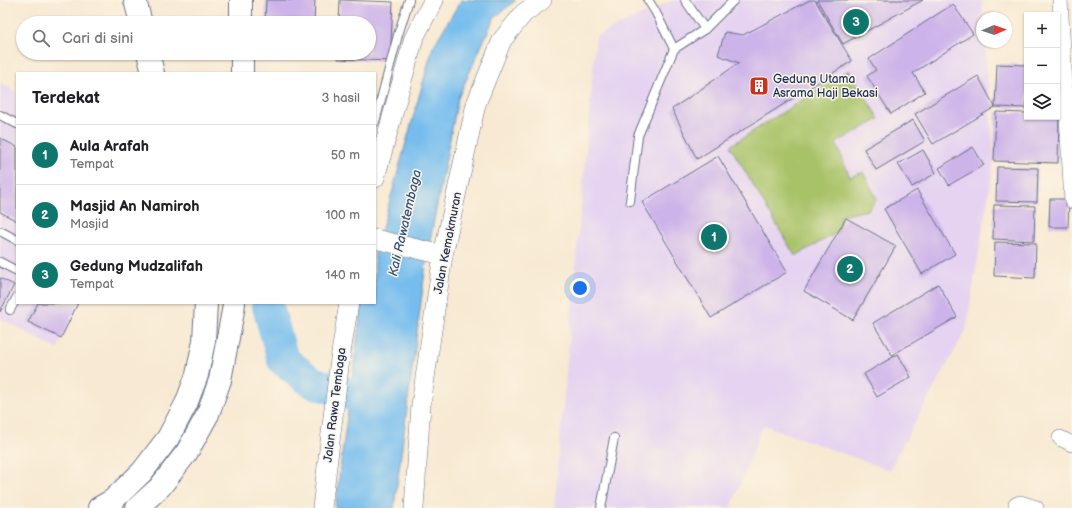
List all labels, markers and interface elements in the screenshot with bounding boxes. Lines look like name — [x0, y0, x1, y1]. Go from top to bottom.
pin: 3 — [843, 7, 869, 37]
north arrow — [976, 12, 1012, 48]
map controls — [1024, 12, 1060, 120]
button: + — [1024, 12, 1060, 48]
search box — [16, 16, 376, 60]
icon: search — [30, 27, 52, 49]
text: Cari di sini — [62, 29, 133, 48]
button: − — [1024, 48, 1060, 84]
place label: Gedung Utama Asrama Haji Bekasi — [773, 72, 878, 101]
building icon: Gedung Utama Asrama Haji Bekasi — [748, 75, 770, 97]
button: layers — [1024, 84, 1060, 120]
text: Terdekat — [32, 88, 100, 108]
text: 3 hasil — [322, 90, 360, 106]
text: Aula Arafah — [70, 137, 149, 156]
text: 1 — [42, 147, 48, 163]
text: 50 m — [331, 147, 360, 163]
text: Tempat — [70, 156, 114, 172]
water label: Kali Rawatembaga — [385, 168, 425, 278]
street label: Jalan Kemakmuran — [431, 190, 465, 295]
text: Masjid An Namiroh — [70, 197, 199, 216]
text: 2 — [41, 207, 49, 223]
text: 100 m — [325, 207, 360, 223]
text: Masjid — [70, 216, 109, 232]
pin: 1 — [701, 222, 727, 252]
pin: 2 — [837, 254, 863, 284]
text: Gedung Mudzalifah — [70, 257, 203, 276]
text: 3 — [41, 267, 49, 283]
text: 140 m — [325, 267, 360, 283]
text: Tempat — [70, 276, 114, 292]
your location — [570, 278, 590, 298]
street label: Jalan Rawa Tembaga — [321, 347, 350, 463]

